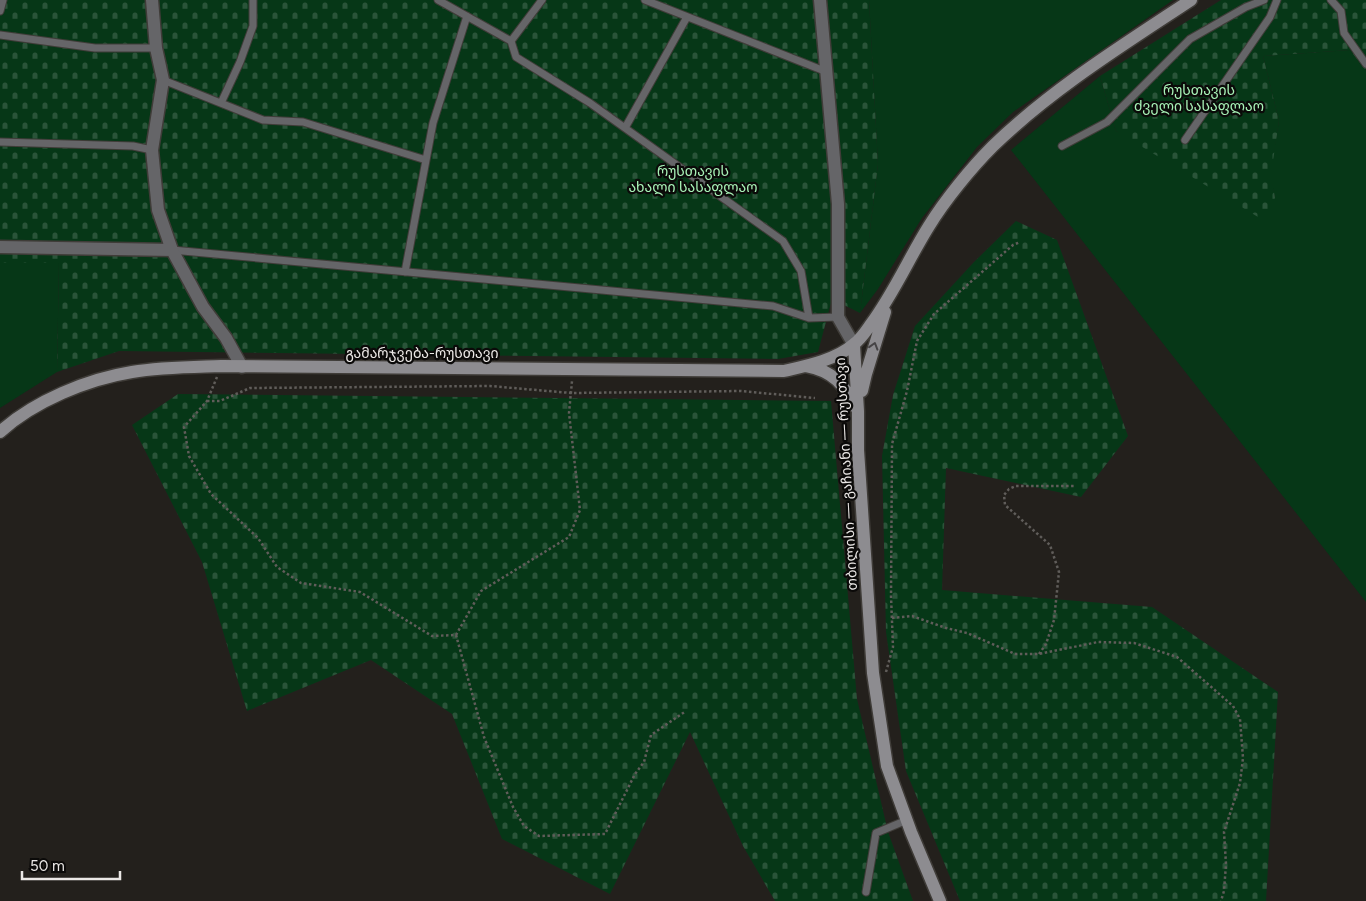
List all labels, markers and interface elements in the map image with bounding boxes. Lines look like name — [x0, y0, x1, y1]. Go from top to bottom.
park label: რუსთავის ძველი სასაფლაო — [1134, 82, 1264, 115]
park label: რუსთავის ახალი სასაფლაო — [628, 163, 758, 196]
one-way arrow — [868, 343, 878, 351]
street label: გამარჯვება-რუსთავი — [345, 345, 499, 362]
street label: თბილისი — გაჩიანი — რუსთავი — [832, 357, 861, 591]
scale bar — [22, 848, 120, 880]
text: 50 m — [30, 857, 65, 875]

